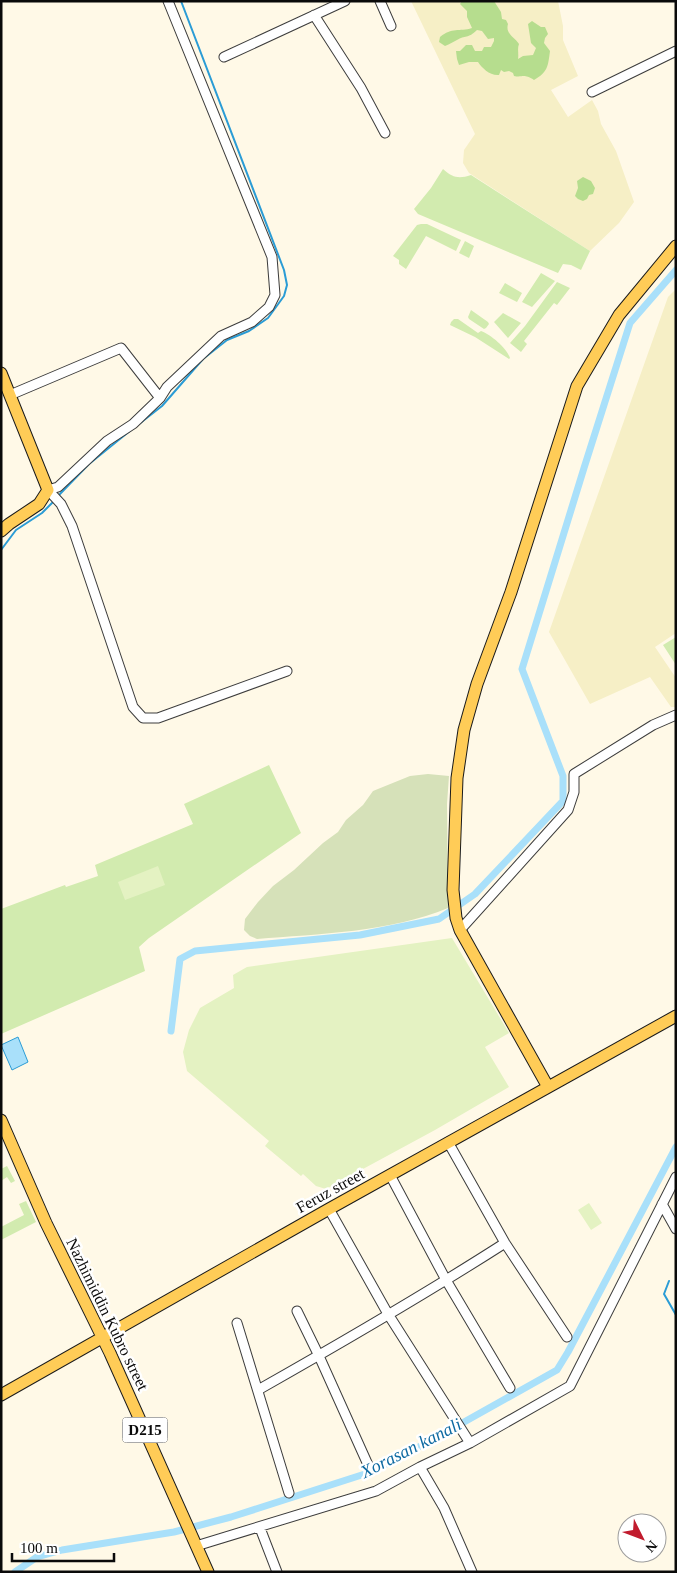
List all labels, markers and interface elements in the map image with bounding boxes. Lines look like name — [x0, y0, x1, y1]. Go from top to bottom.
street label: Feruz street — [293, 1165, 368, 1216]
street label: Nazhimiddin Kubro street — [63, 1235, 152, 1394]
water label: Xorasan kanali — [356, 1414, 465, 1482]
road number: D215 — [122, 1418, 168, 1442]
north arrow — [617, 1513, 667, 1563]
scale bar — [12, 1530, 115, 1562]
text: N — [642, 1538, 660, 1555]
text: 100 m — [20, 1540, 58, 1556]

